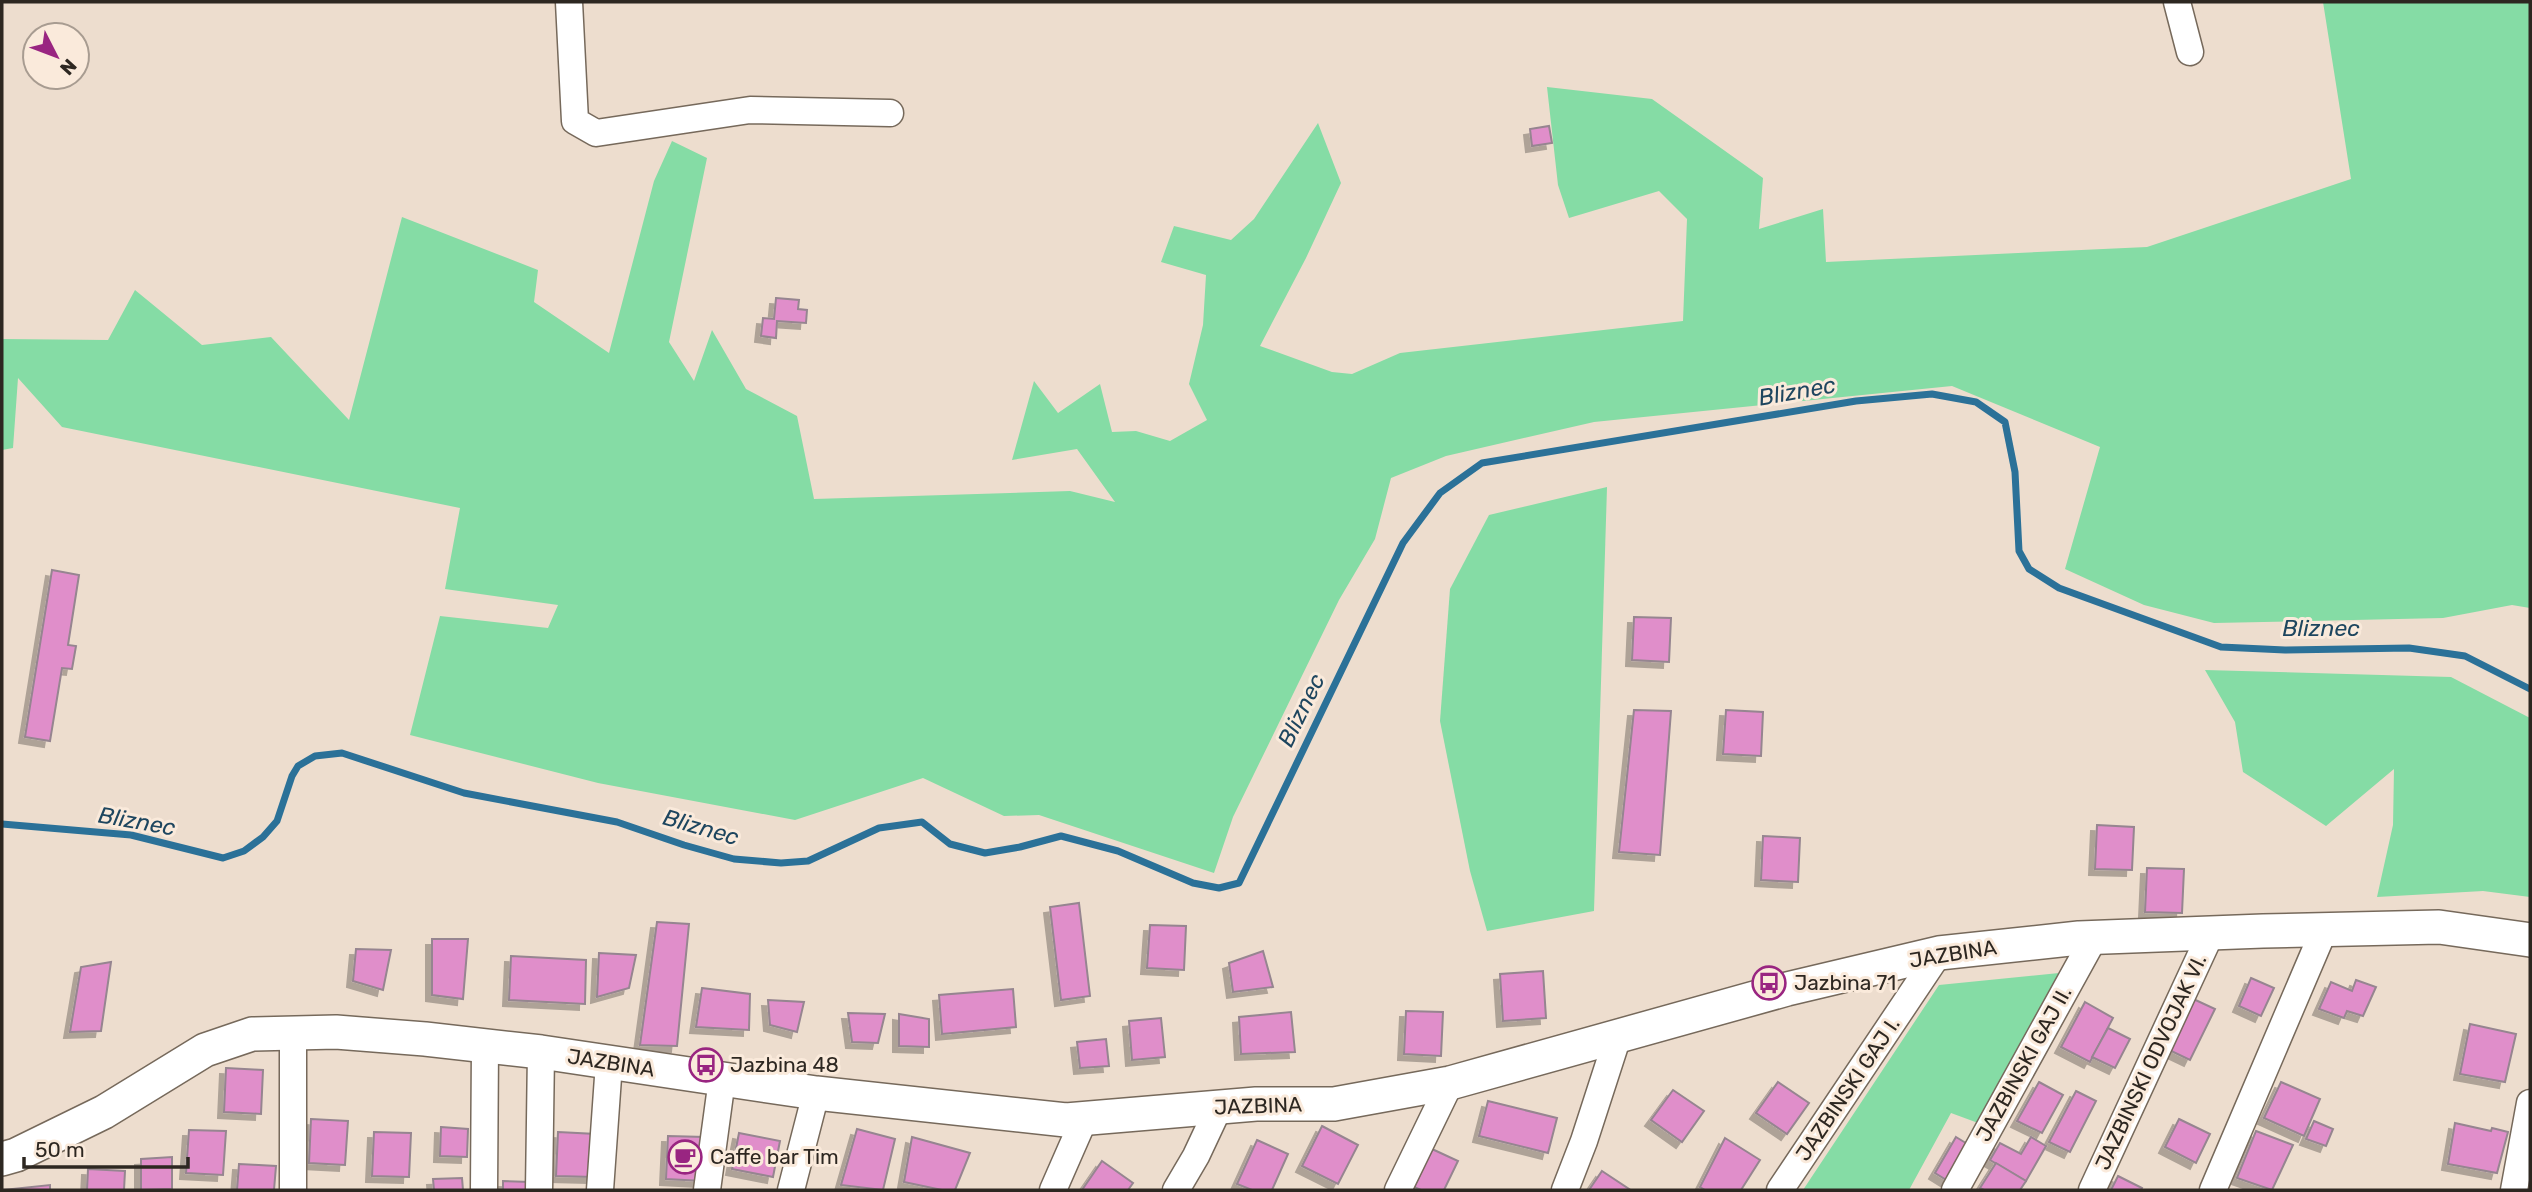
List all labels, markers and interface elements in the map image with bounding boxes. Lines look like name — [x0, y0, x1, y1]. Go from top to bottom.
north arrow — [21, 21, 91, 91]
text: N — [55, 54, 81, 80]
water label: Bliznec — [1756, 370, 1838, 412]
water label: Bliznec — [2282, 614, 2360, 642]
water label: Bliznec — [1271, 669, 1331, 751]
water label: Bliznec — [96, 800, 178, 842]
water label: Bliznec — [660, 803, 743, 851]
street label: JAZBINA — [1907, 934, 1998, 973]
street label: JAZBINSKI ODVOJAK VI. — [2090, 950, 2212, 1174]
bus stop icon: Jazbina 71 — [1750, 964, 1788, 1002]
place label: Jazbina 71 — [1794, 970, 1896, 995]
street label: JAZBINSKI GAJ II. — [1971, 982, 2077, 1146]
street label: JAZBINSKI GAJ I. — [1790, 1012, 1905, 1165]
street label: JAZBINA — [566, 1043, 657, 1082]
bus stop icon: Jazbina 48 — [687, 1046, 725, 1084]
place label: Jazbina 48 — [730, 1052, 839, 1077]
street label: JAZBINA — [1214, 1091, 1302, 1120]
scale bar — [24, 1126, 189, 1170]
text: 50 m — [35, 1137, 85, 1162]
cafe icon: Caffe bar Tim — [666, 1138, 704, 1176]
place label: Caffe bar Tim — [710, 1144, 839, 1169]

